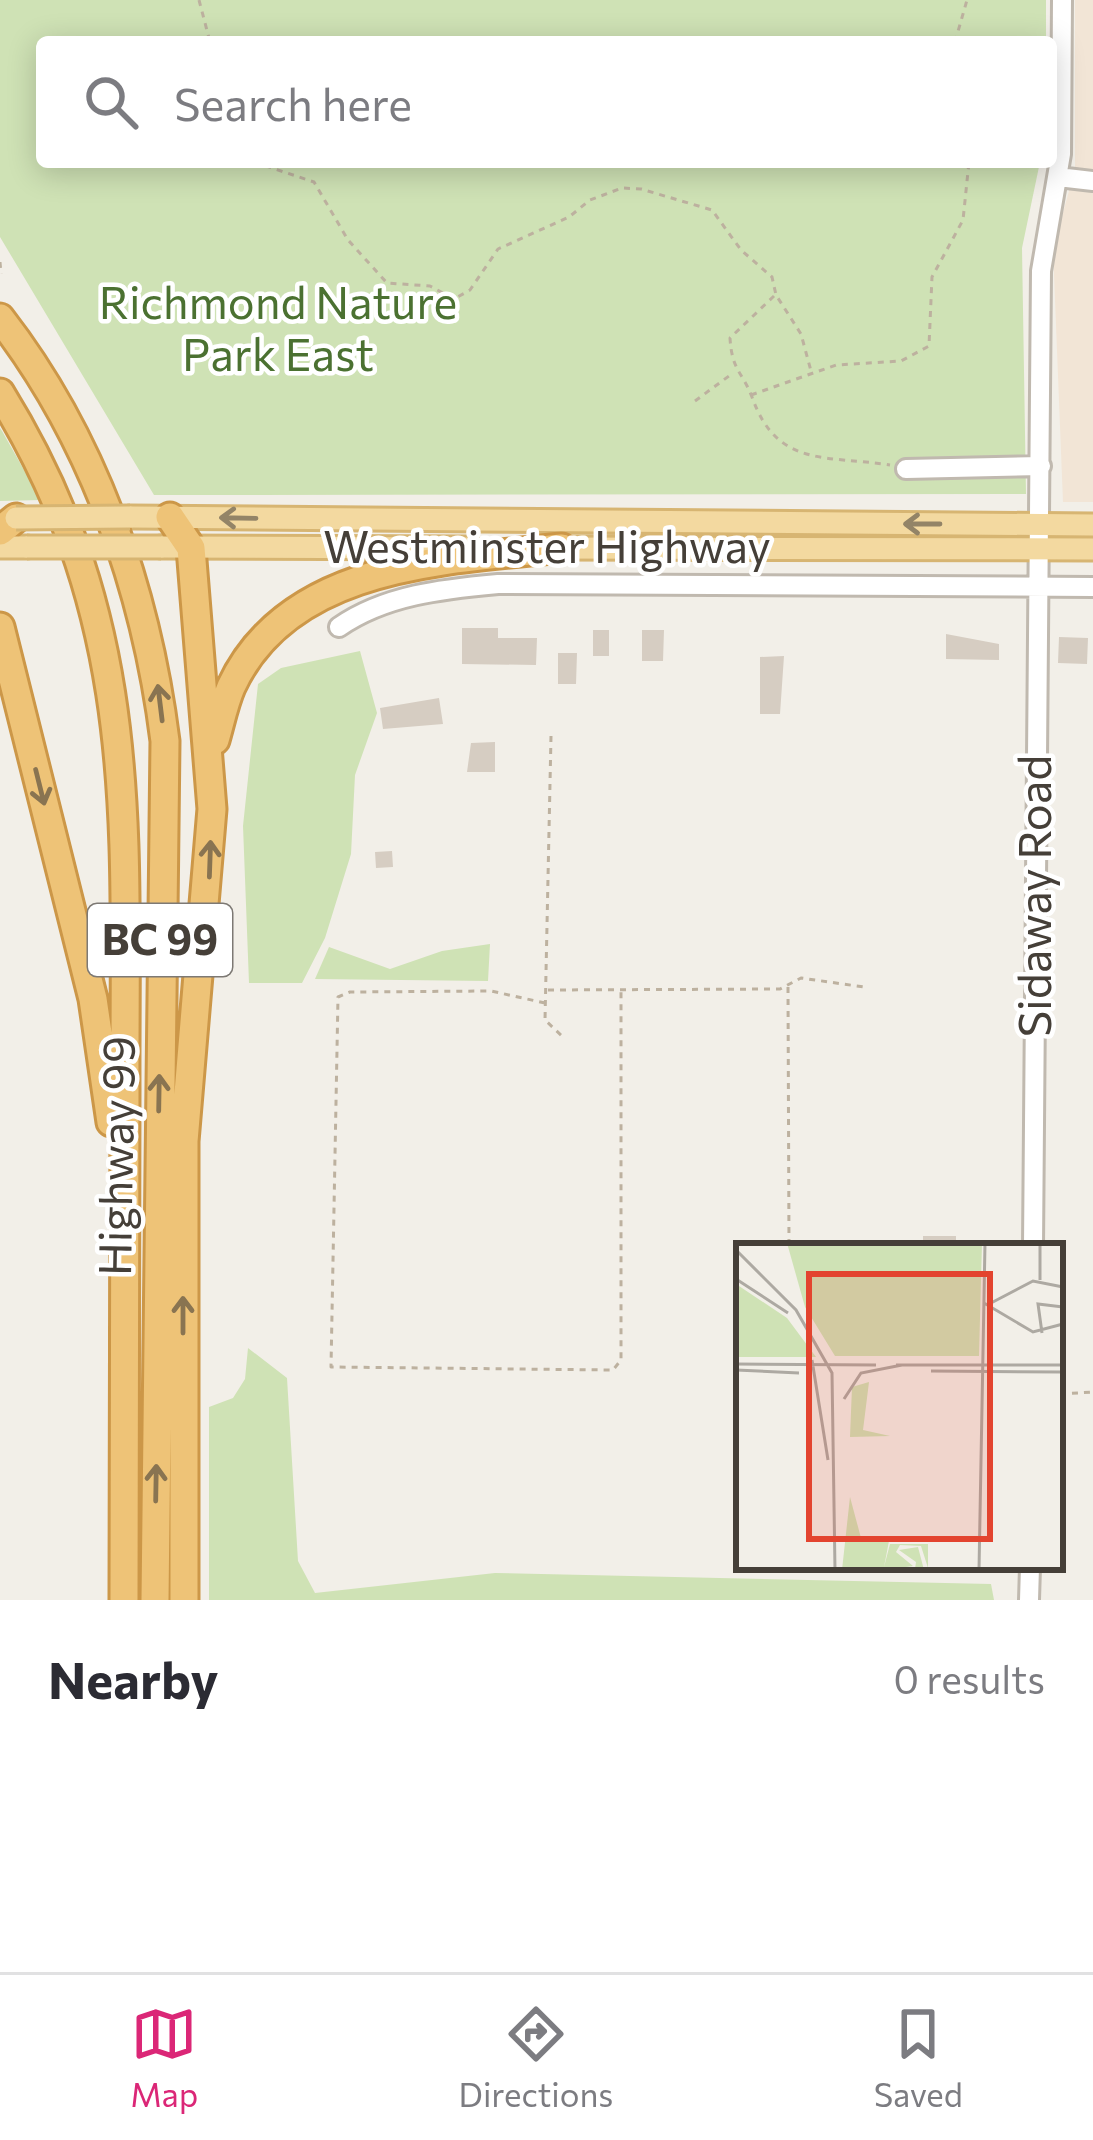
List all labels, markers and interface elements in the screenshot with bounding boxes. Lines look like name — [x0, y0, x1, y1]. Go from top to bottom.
search box — [36, 36, 1057, 168]
icon: search — [78, 69, 144, 135]
text: Search here — [174, 75, 412, 130]
park label: Richmond Nature Park East — [99, 273, 457, 380]
one-way arrow — [219, 507, 258, 529]
one-way arrow — [903, 512, 942, 535]
street label: Westminster Highway — [323, 517, 771, 572]
one-way arrow — [148, 685, 170, 724]
street label: Sidaway Road — [1005, 755, 1060, 1037]
one-way arrow — [30, 768, 52, 806]
one-way arrow — [199, 840, 222, 879]
road number: BC 99 — [88, 904, 232, 976]
street label: Highway 99 — [85, 1035, 144, 1276]
one-way arrow — [148, 1074, 170, 1113]
inset map — [736, 1243, 1063, 1570]
one-way arrow — [172, 1296, 194, 1335]
one-way arrow — [145, 1464, 167, 1503]
text: Nearby — [48, 1647, 218, 1710]
text: 0 results — [893, 1654, 1045, 1702]
tab: Map — [130, 2001, 198, 2114]
tab: Directions — [459, 2001, 613, 2114]
tab: Saved — [874, 2001, 963, 2114]

